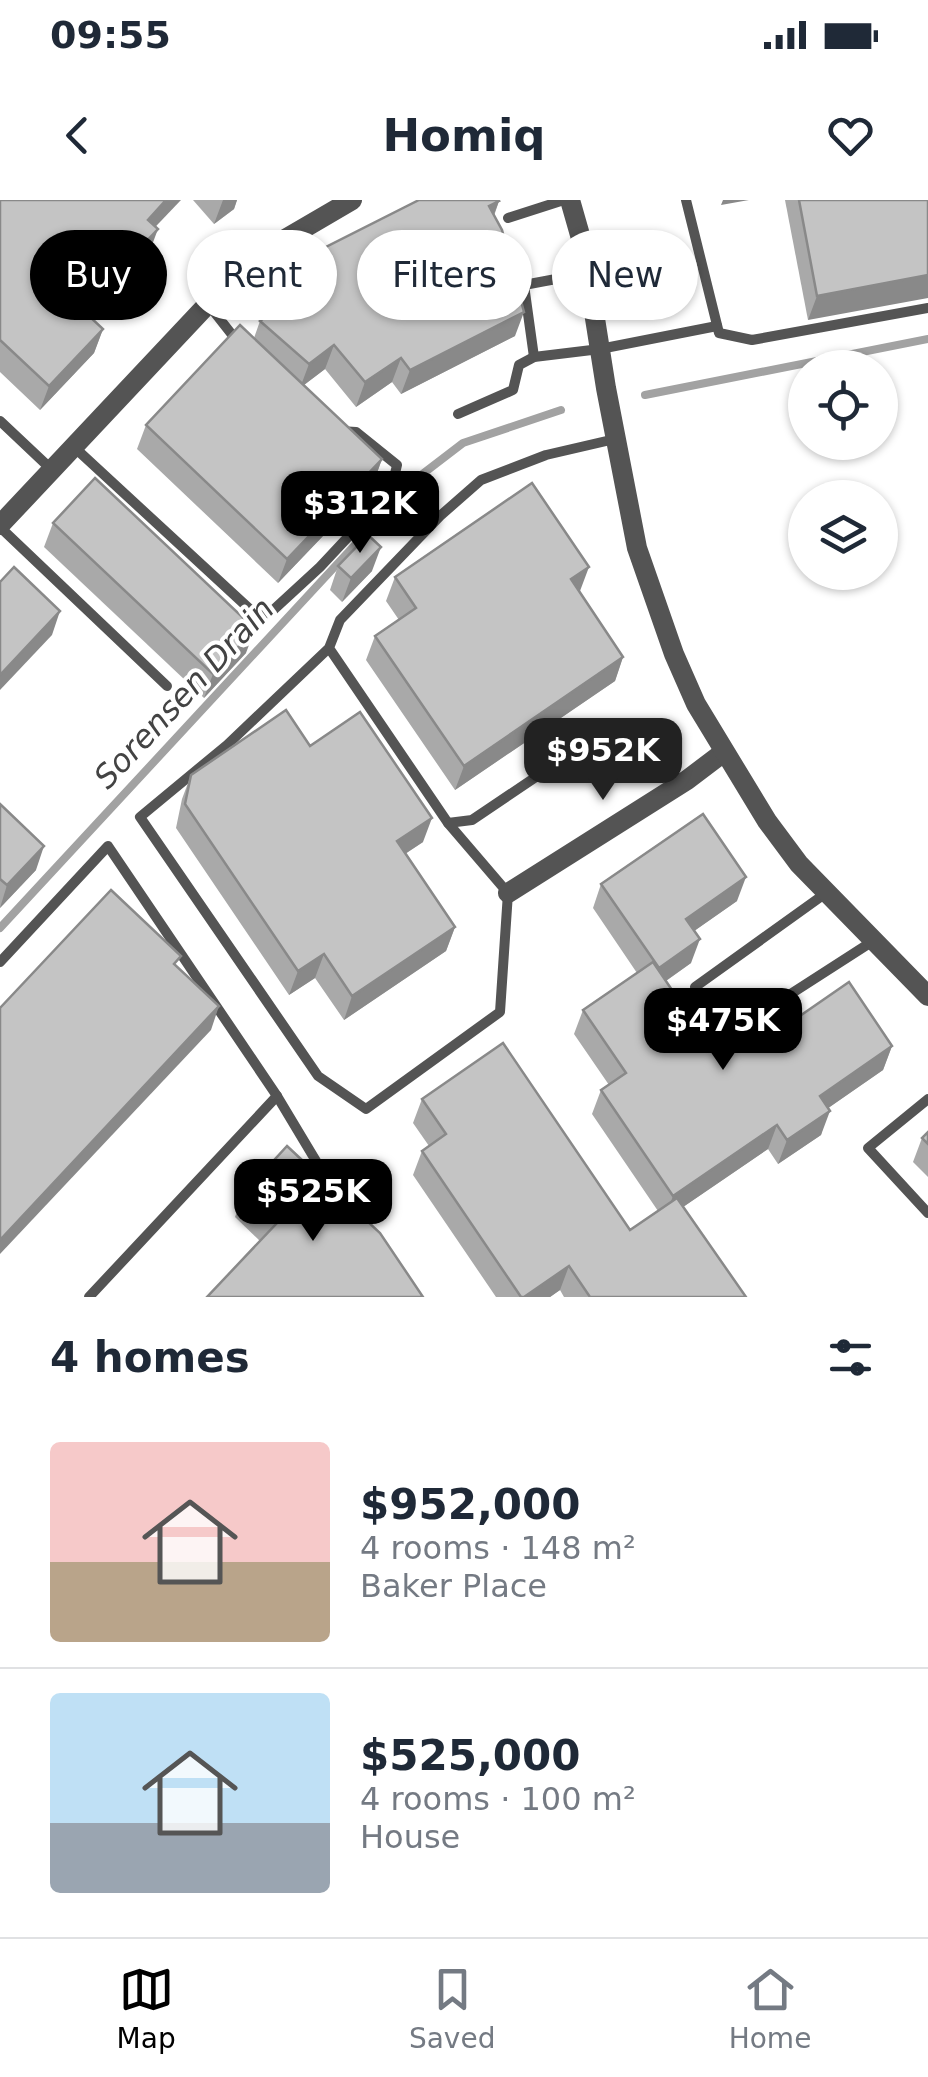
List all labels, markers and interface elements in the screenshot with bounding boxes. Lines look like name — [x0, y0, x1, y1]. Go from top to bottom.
text: 09:55 — [50, 13, 171, 57]
icon: back — [50, 108, 105, 163]
icon: heart — [823, 108, 878, 163]
text: Homiq — [382, 109, 546, 162]
chip: Buy — [30, 230, 167, 320]
chip: Rent — [187, 230, 337, 320]
chip: Filters — [357, 230, 532, 320]
chip: New — [552, 230, 698, 320]
map controls — [788, 350, 898, 590]
button: locate — [788, 350, 898, 460]
pin: $312K — [290, 471, 430, 556]
button: layers — [788, 480, 898, 590]
text: $312K — [303, 484, 417, 522]
water label: Sorensen Drain — [86, 590, 282, 796]
pin: $952K — [533, 718, 673, 803]
text: $952K — [546, 731, 660, 769]
pin: $475K — [653, 988, 793, 1073]
text: $475K — [666, 1001, 780, 1039]
pin: $525K — [243, 1159, 383, 1244]
text: $525K — [256, 1172, 370, 1210]
icon: filters — [823, 1330, 878, 1385]
text: 4 homes — [50, 1333, 250, 1382]
text: $952,000 — [360, 1480, 581, 1529]
icon: home — [130, 1482, 250, 1602]
text: 4 rooms · 148 m² — [360, 1529, 636, 1567]
text: Baker Place — [360, 1567, 547, 1605]
text: $525,000 — [360, 1731, 581, 1780]
icon: home — [130, 1733, 250, 1853]
text: 4 rooms · 100 m² — [360, 1780, 636, 1818]
text: House — [360, 1818, 460, 1856]
tab: Map — [117, 1962, 176, 2055]
tab: Saved — [409, 1962, 495, 2055]
tab: Home — [729, 1962, 811, 2055]

